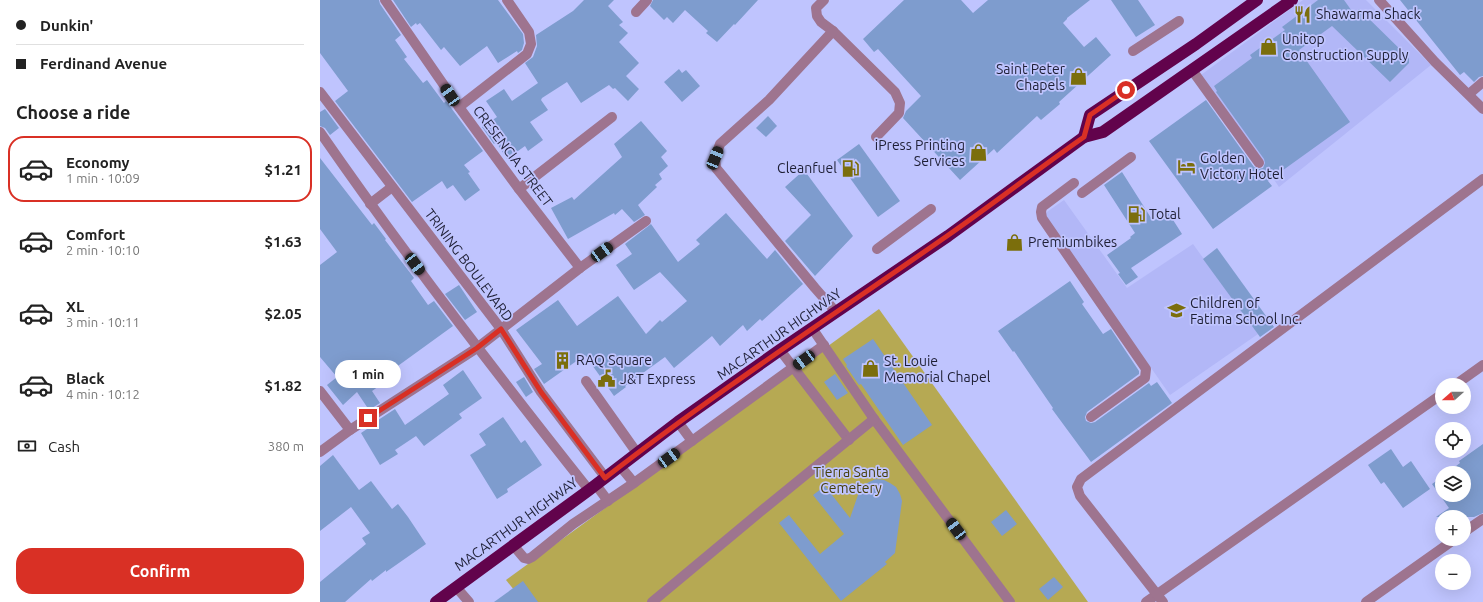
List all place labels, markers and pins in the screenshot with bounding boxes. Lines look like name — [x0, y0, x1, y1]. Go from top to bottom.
restaurant icon: Shawarma Shack — [1293, 4, 1313, 24]
place label: Shawarma Shack — [1316, 6, 1420, 22]
place label: Unitop Construction Supply — [1282, 31, 1409, 63]
shop icon: Unitop Construction Supply — [1259, 37, 1279, 57]
place label: Saint Peter Chapels — [996, 61, 1066, 93]
shop icon: Saint Peter Chapels — [1068, 67, 1088, 87]
place label: iPress Printing Services — [875, 137, 965, 169]
shop icon: iPress Printing Services — [968, 143, 988, 163]
place label: Golden Victory Hotel — [1200, 150, 1284, 182]
hotel icon: Golden Victory Hotel — [1177, 156, 1197, 176]
fuel station icon: Cleanfuel — [840, 158, 860, 178]
place label: Cleanfuel — [777, 160, 837, 176]
fuel station icon: Total — [1126, 204, 1146, 224]
place label: Total — [1149, 206, 1181, 222]
shop icon: Premiumbikes — [1005, 232, 1025, 252]
place label: Premiumbikes — [1028, 234, 1117, 250]
place label: Children of Fatima School Inc. — [1190, 295, 1302, 327]
school or university icon: Children of Fatima School Inc. — [1167, 301, 1187, 321]
building icon: RAQ Square — [553, 350, 573, 370]
place label: RAQ Square — [576, 352, 652, 368]
place label: St. Louie Memorial Chapel — [884, 353, 991, 385]
shop icon: St. Louie Memorial Chapel — [861, 359, 881, 379]
public building icon: J&T Express — [597, 369, 617, 389]
place label: J&T Express — [620, 371, 695, 387]

